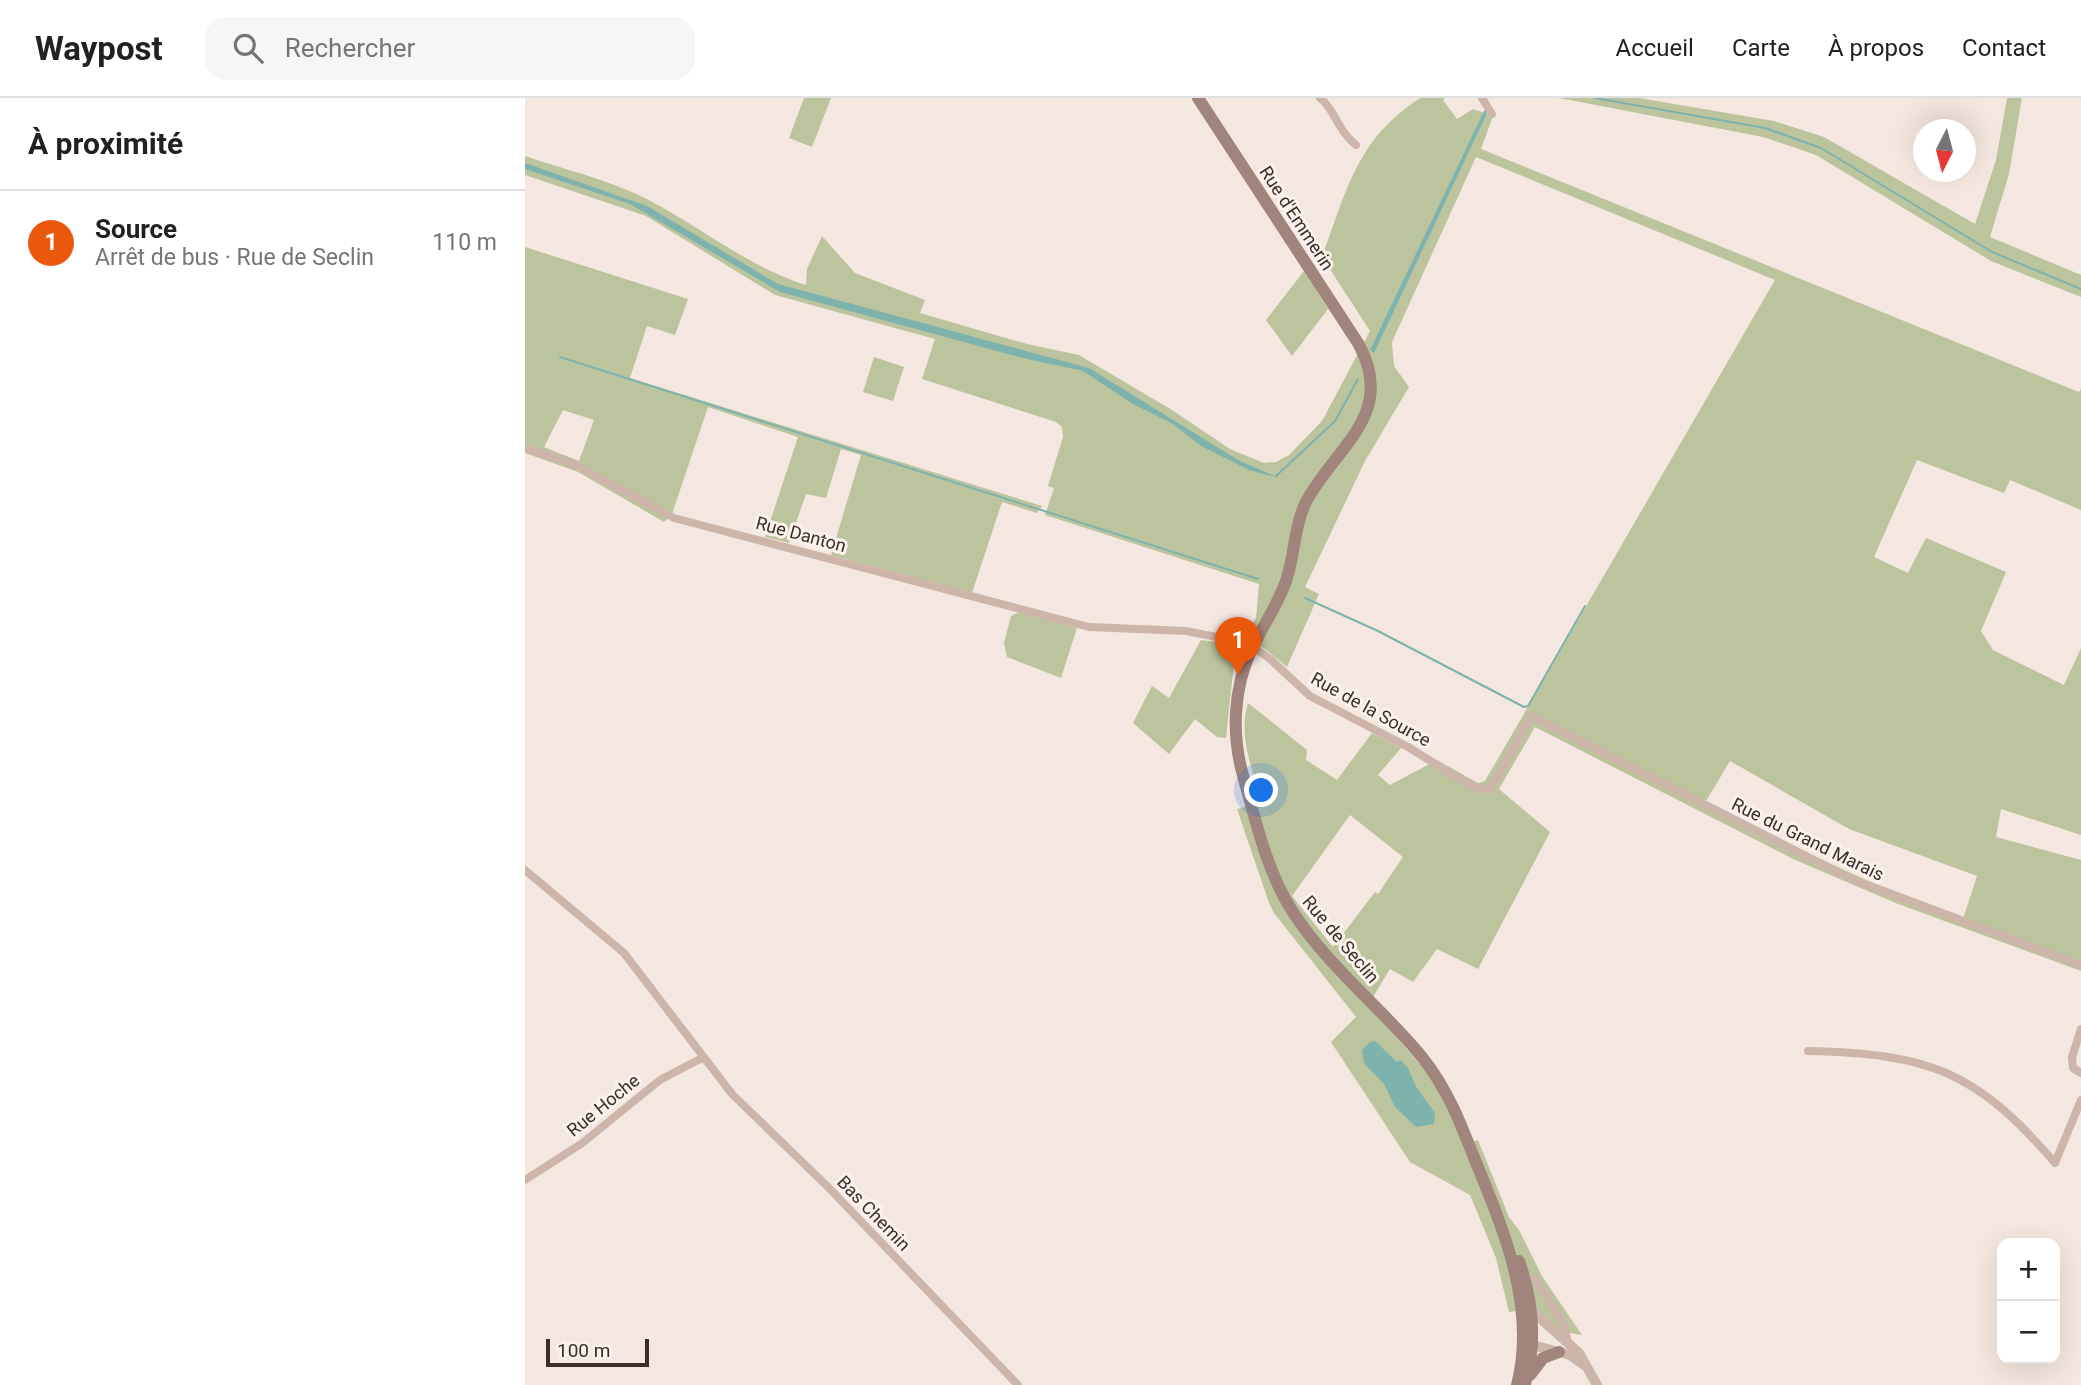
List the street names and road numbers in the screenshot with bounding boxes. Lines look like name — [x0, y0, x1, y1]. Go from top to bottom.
street label: Rue d'Emmerin — [1255, 162, 1339, 274]
street label: Rue Danton — [754, 512, 848, 556]
street label: Rue de la Source — [1307, 667, 1435, 751]
street label: Rue du Grand Marais — [1729, 793, 1887, 885]
street label: Rue de Seclin — [1298, 891, 1384, 987]
street label: Rue Hoche — [563, 1069, 643, 1141]
street label: Bas Chemin — [833, 1171, 915, 1255]

